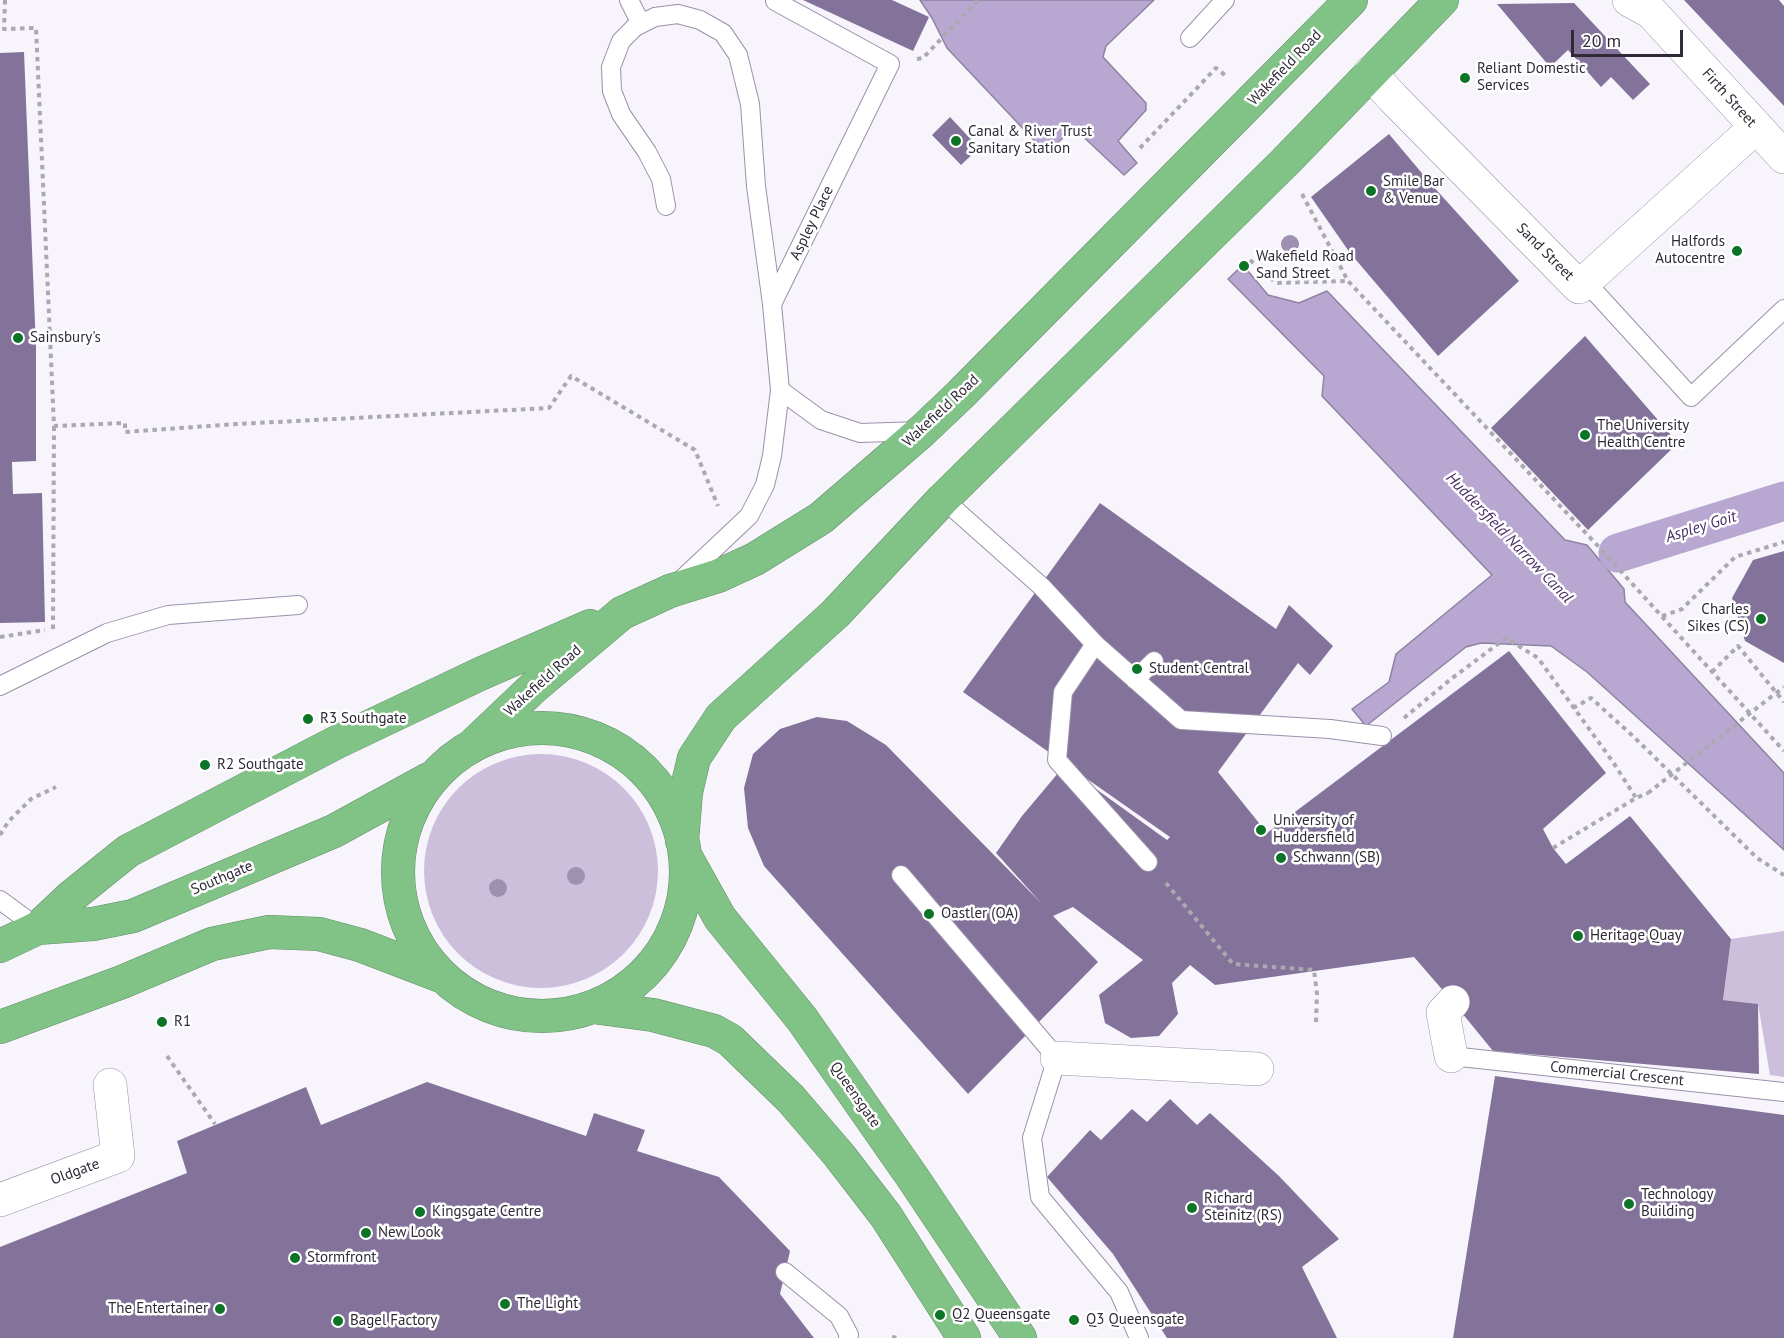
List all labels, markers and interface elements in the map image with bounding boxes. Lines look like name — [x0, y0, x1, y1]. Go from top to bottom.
scale bar — [1574, 18, 1686, 56]
street label: Wakefield Road — [1245, 27, 1325, 109]
text: 20 m — [1582, 29, 1621, 52]
place label: Reliant Domestic Services — [1477, 60, 1586, 95]
street label: Firth Street — [1698, 65, 1760, 131]
marker: Reliant Domestic Services — [1458, 71, 1472, 85]
place label: Canal & River Trust Sanitary Station — [968, 123, 1092, 158]
marker: Canal & River Trust Sanitary Station — [949, 134, 963, 148]
place label: Smile Bar & Venue — [1383, 173, 1444, 208]
street label: Aspley Place — [786, 183, 838, 263]
marker: Smile Bar & Venue — [1364, 184, 1378, 198]
street label: Sand Street — [1512, 219, 1578, 285]
place label: Halfords Autocentre — [1655, 233, 1725, 268]
marker: Halfords Autocentre — [1730, 244, 1744, 258]
place label: Wakefield Road Sand Street — [1256, 248, 1354, 283]
marker: Wakefield Road Sand Street — [1237, 259, 1251, 273]
place label: Sainsbury's — [30, 329, 101, 347]
marker: Sainsbury's — [11, 331, 25, 345]
street label: Wakefield Road — [899, 371, 983, 451]
place label: The University Health Centre — [1597, 417, 1689, 452]
marker: The University Health Centre — [1578, 428, 1592, 442]
water label: Huddersfield Narrow Canal — [1442, 469, 1576, 607]
water label: Aspley Goit — [1663, 507, 1739, 547]
place label: Charles Sikes (CS) — [1687, 601, 1749, 636]
marker: Charles Sikes (CS) — [1754, 612, 1768, 626]
street label: Wakefield Road — [501, 642, 585, 720]
place label: Student Central — [1149, 660, 1249, 678]
marker: Student Central — [1130, 662, 1144, 676]
place label: R3 Southgate — [320, 710, 407, 728]
marker: R3 Southgate — [301, 712, 315, 726]
place label: R2 Southgate — [217, 756, 304, 774]
marker: R2 Southgate — [198, 758, 212, 772]
place label: University of Huddersfield — [1273, 812, 1355, 847]
marker: University of Huddersfield — [1254, 823, 1268, 837]
place label: Schwann (SB) — [1293, 849, 1380, 867]
marker: Schwann (SB) — [1274, 851, 1288, 865]
street label: Southgate — [188, 857, 256, 899]
place label: Oastler (OA) — [941, 905, 1018, 923]
marker: Oastler (OA) — [922, 907, 936, 921]
place label: Heritage Quay — [1590, 927, 1682, 945]
marker: Heritage Quay — [1571, 929, 1585, 943]
place label: R1 — [174, 1013, 191, 1031]
marker: R1 — [155, 1015, 169, 1029]
street label: Commercial Crescent — [1549, 1058, 1685, 1090]
street label: Queensgate — [826, 1059, 884, 1131]
street label: Oldgate — [48, 1155, 102, 1189]
place label: Technology Building — [1641, 1186, 1714, 1221]
place label: Richard Steinitz (RS) — [1204, 1190, 1282, 1225]
marker: Technology Building — [1622, 1197, 1636, 1211]
marker: Richard Steinitz (RS) — [1185, 1201, 1199, 1215]
place label: Kingsgate Centre — [432, 1203, 541, 1221]
marker: Kingsgate Centre — [413, 1205, 427, 1219]
place label: New Look — [378, 1224, 441, 1242]
marker: New Look — [359, 1226, 373, 1240]
place label: Stormfront — [307, 1249, 376, 1267]
marker: Stormfront — [288, 1251, 302, 1265]
place label: The Light — [517, 1295, 578, 1313]
marker: The Light — [498, 1297, 512, 1311]
place label: The Entertainer — [108, 1300, 208, 1318]
marker: The Entertainer — [213, 1302, 227, 1316]
place label: Q2 Queensgate — [952, 1306, 1050, 1324]
marker: Q2 Queensgate — [933, 1308, 947, 1322]
place label: Q3 Queensgate — [1086, 1311, 1184, 1329]
place label: Bagel Factory — [350, 1312, 437, 1330]
marker: Q3 Queensgate — [1067, 1313, 1081, 1327]
marker: Bagel Factory — [331, 1314, 345, 1328]

